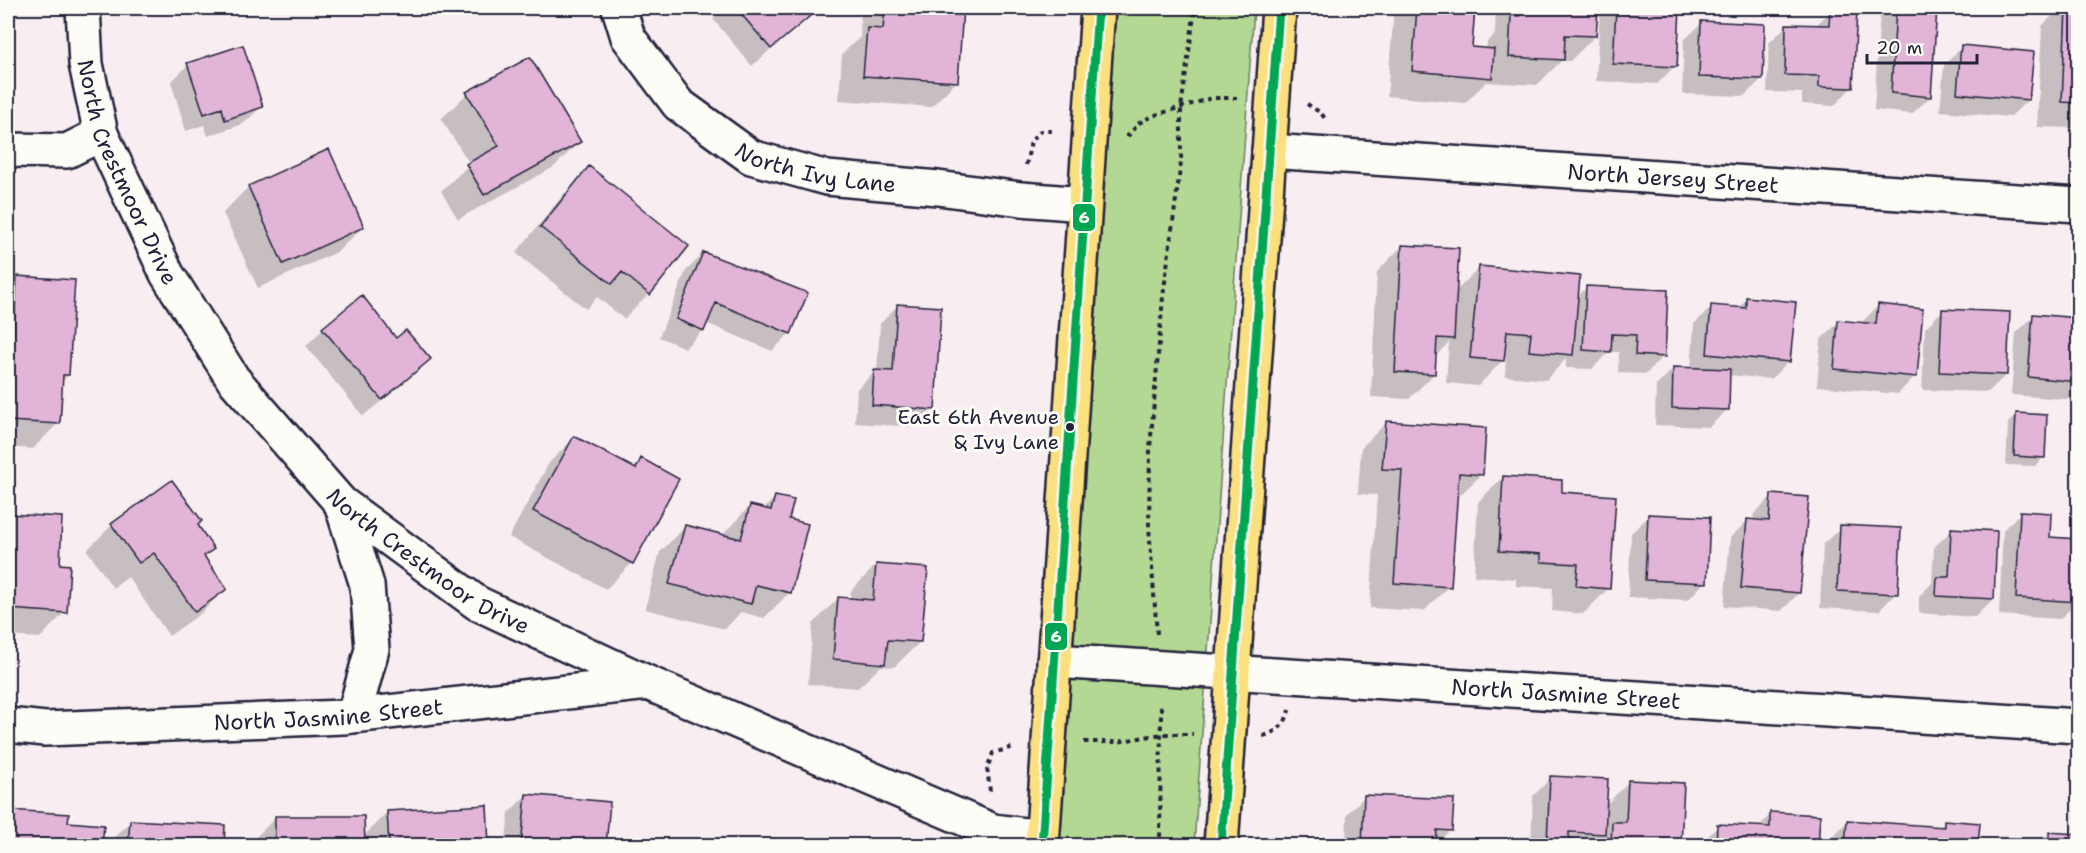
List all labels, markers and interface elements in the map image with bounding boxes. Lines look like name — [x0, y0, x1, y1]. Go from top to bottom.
scale bar — [1867, 27, 1976, 65]
text: 20 m — [1876, 36, 1922, 60]
street label: North Crestmoor Drive — [70, 57, 184, 290]
street label: North Ivy Lane — [729, 136, 897, 199]
street label: North Jersey Street — [1566, 157, 1780, 200]
line badge: 6 — [1072, 203, 1096, 232]
text: 6 — [1078, 207, 1090, 228]
place label: East 6th Avenue & Ivy Lane — [898, 404, 1059, 455]
marker: East 6th Avenue & Ivy Lane — [1064, 421, 1076, 433]
street label: North Crestmoor Drive — [320, 482, 534, 641]
line badge: 6 — [1044, 622, 1068, 651]
text: 6 — [1050, 626, 1062, 647]
street label: North Jasmine Street — [1450, 672, 1682, 716]
street label: North Jasmine Street — [213, 692, 445, 737]

